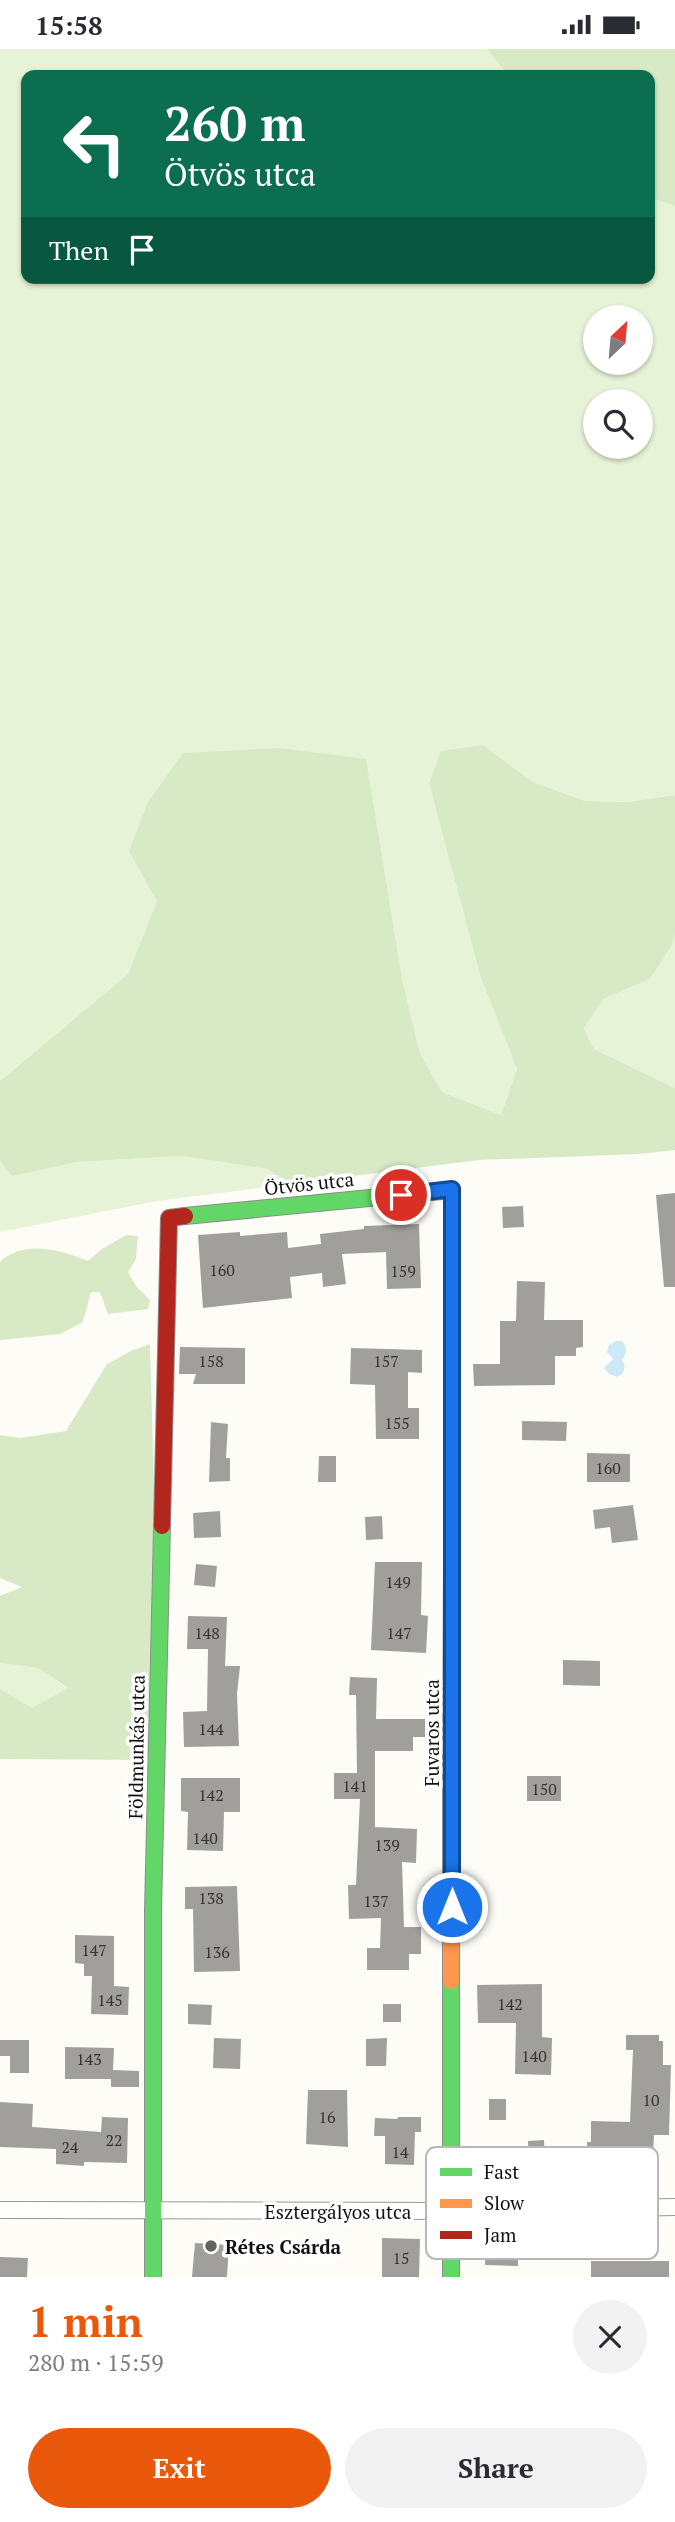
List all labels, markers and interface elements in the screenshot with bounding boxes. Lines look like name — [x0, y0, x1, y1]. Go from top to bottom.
text: 15:58 — [35, 8, 103, 42]
text: 260 m — [164, 90, 306, 155]
icon: left — [49, 98, 140, 189]
text: Ötvös utca — [164, 153, 316, 195]
icon: arrive — [123, 231, 161, 269]
text: Then — [49, 233, 109, 267]
north arrow — [583, 305, 653, 375]
map controls — [583, 305, 653, 459]
button: search — [583, 389, 653, 459]
pin — [371, 1165, 431, 1225]
street label: Ötvös utca — [263, 1166, 356, 1200]
icon: arrive — [382, 1176, 420, 1214]
house number: 160 — [209, 1259, 235, 1281]
house number: 159 — [390, 1260, 416, 1282]
house number: 158 — [198, 1350, 224, 1372]
house number: 157 — [373, 1350, 399, 1372]
house number: 155 — [384, 1412, 410, 1434]
house number: 160 — [595, 1457, 621, 1479]
house number: 149 — [385, 1571, 411, 1593]
house number: 148 — [194, 1622, 220, 1644]
house number: 147 — [386, 1622, 412, 1644]
street label: Földmunkás utca — [122, 1674, 150, 1819]
street label: Fuvaros utca — [419, 1679, 444, 1787]
house number: 144 — [198, 1718, 224, 1740]
house number: 141 — [342, 1775, 368, 1797]
house number: 150 — [531, 1778, 557, 1800]
house number: 142 — [198, 1784, 224, 1806]
house number: 140 — [192, 1827, 218, 1849]
house number: 139 — [374, 1834, 400, 1856]
position arrow — [415, 1870, 489, 1944]
house number: 138 — [198, 1887, 224, 1909]
house number: 137 — [363, 1890, 389, 1912]
house number: 147 — [81, 1939, 107, 1961]
house number: 136 — [204, 1941, 230, 1963]
house number: 145 — [97, 1989, 123, 2011]
house number: 142 — [497, 1993, 523, 2015]
house number: 140 — [521, 2045, 547, 2067]
house number: 143 — [76, 2048, 102, 2070]
house number: 10 — [642, 2089, 660, 2111]
house number: 16 — [318, 2106, 336, 2128]
house number: 22 — [105, 2129, 123, 2151]
house number: 24 — [61, 2136, 79, 2158]
house number: 14 — [391, 2141, 409, 2163]
legend — [426, 2147, 658, 2259]
text: Fast — [484, 2159, 519, 2184]
text: Slow — [484, 2190, 525, 2215]
street label: Esztergályos utca — [265, 2199, 412, 2224]
text: Jam — [484, 2222, 517, 2247]
place label: Rétes Csárda — [225, 2234, 342, 2259]
marker: Rétes Csárda — [203, 2238, 219, 2254]
house number: 15 — [392, 2247, 410, 2269]
text: 1 min — [28, 2293, 143, 2349]
button: close — [573, 2300, 647, 2374]
text: 280 m · 15:59 — [28, 2347, 163, 2378]
button: Exit — [28, 2428, 331, 2508]
button: Share — [345, 2428, 647, 2508]

